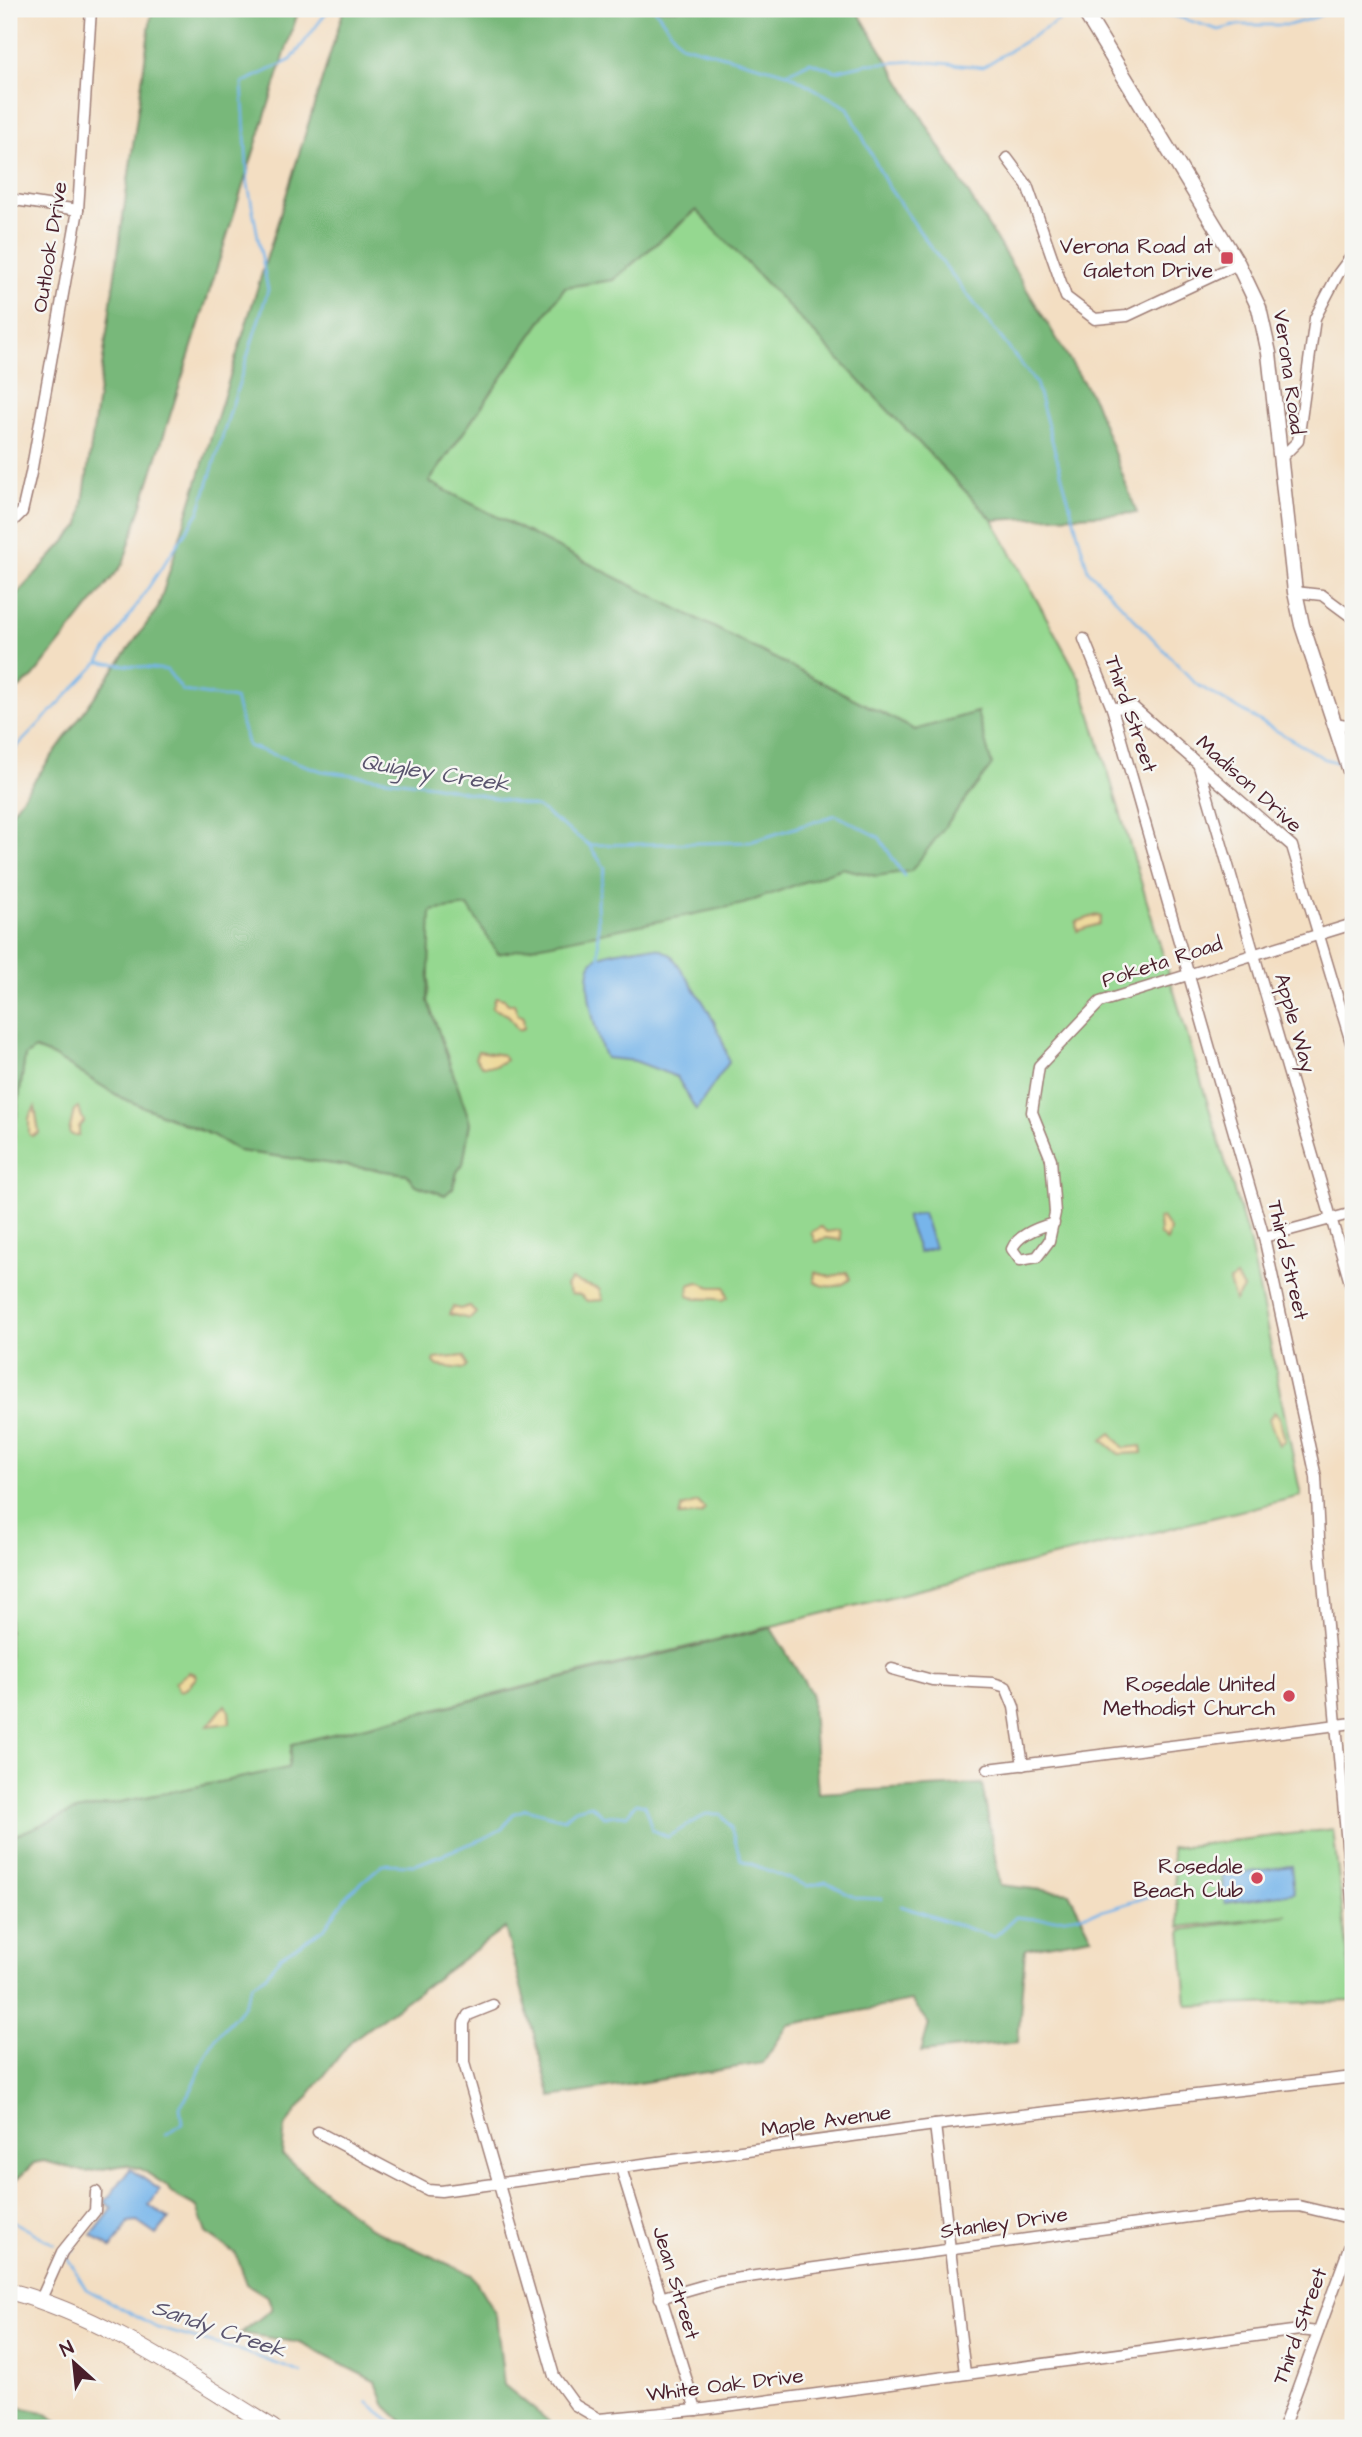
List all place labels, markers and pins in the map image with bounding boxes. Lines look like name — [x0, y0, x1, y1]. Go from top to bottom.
place label: Verona Road at Galeton Drive — [1060, 232, 1214, 285]
marker: Verona Road at Galeton Drive — [1219, 250, 1235, 266]
place label: Rosedale United Methodist Church — [1103, 1670, 1276, 1723]
marker: Rosedale United Methodist Church — [1281, 1688, 1297, 1704]
place label: Rosedale Beach Club — [1133, 1852, 1243, 1905]
marker: Rosedale Beach Club — [1249, 1870, 1265, 1886]

